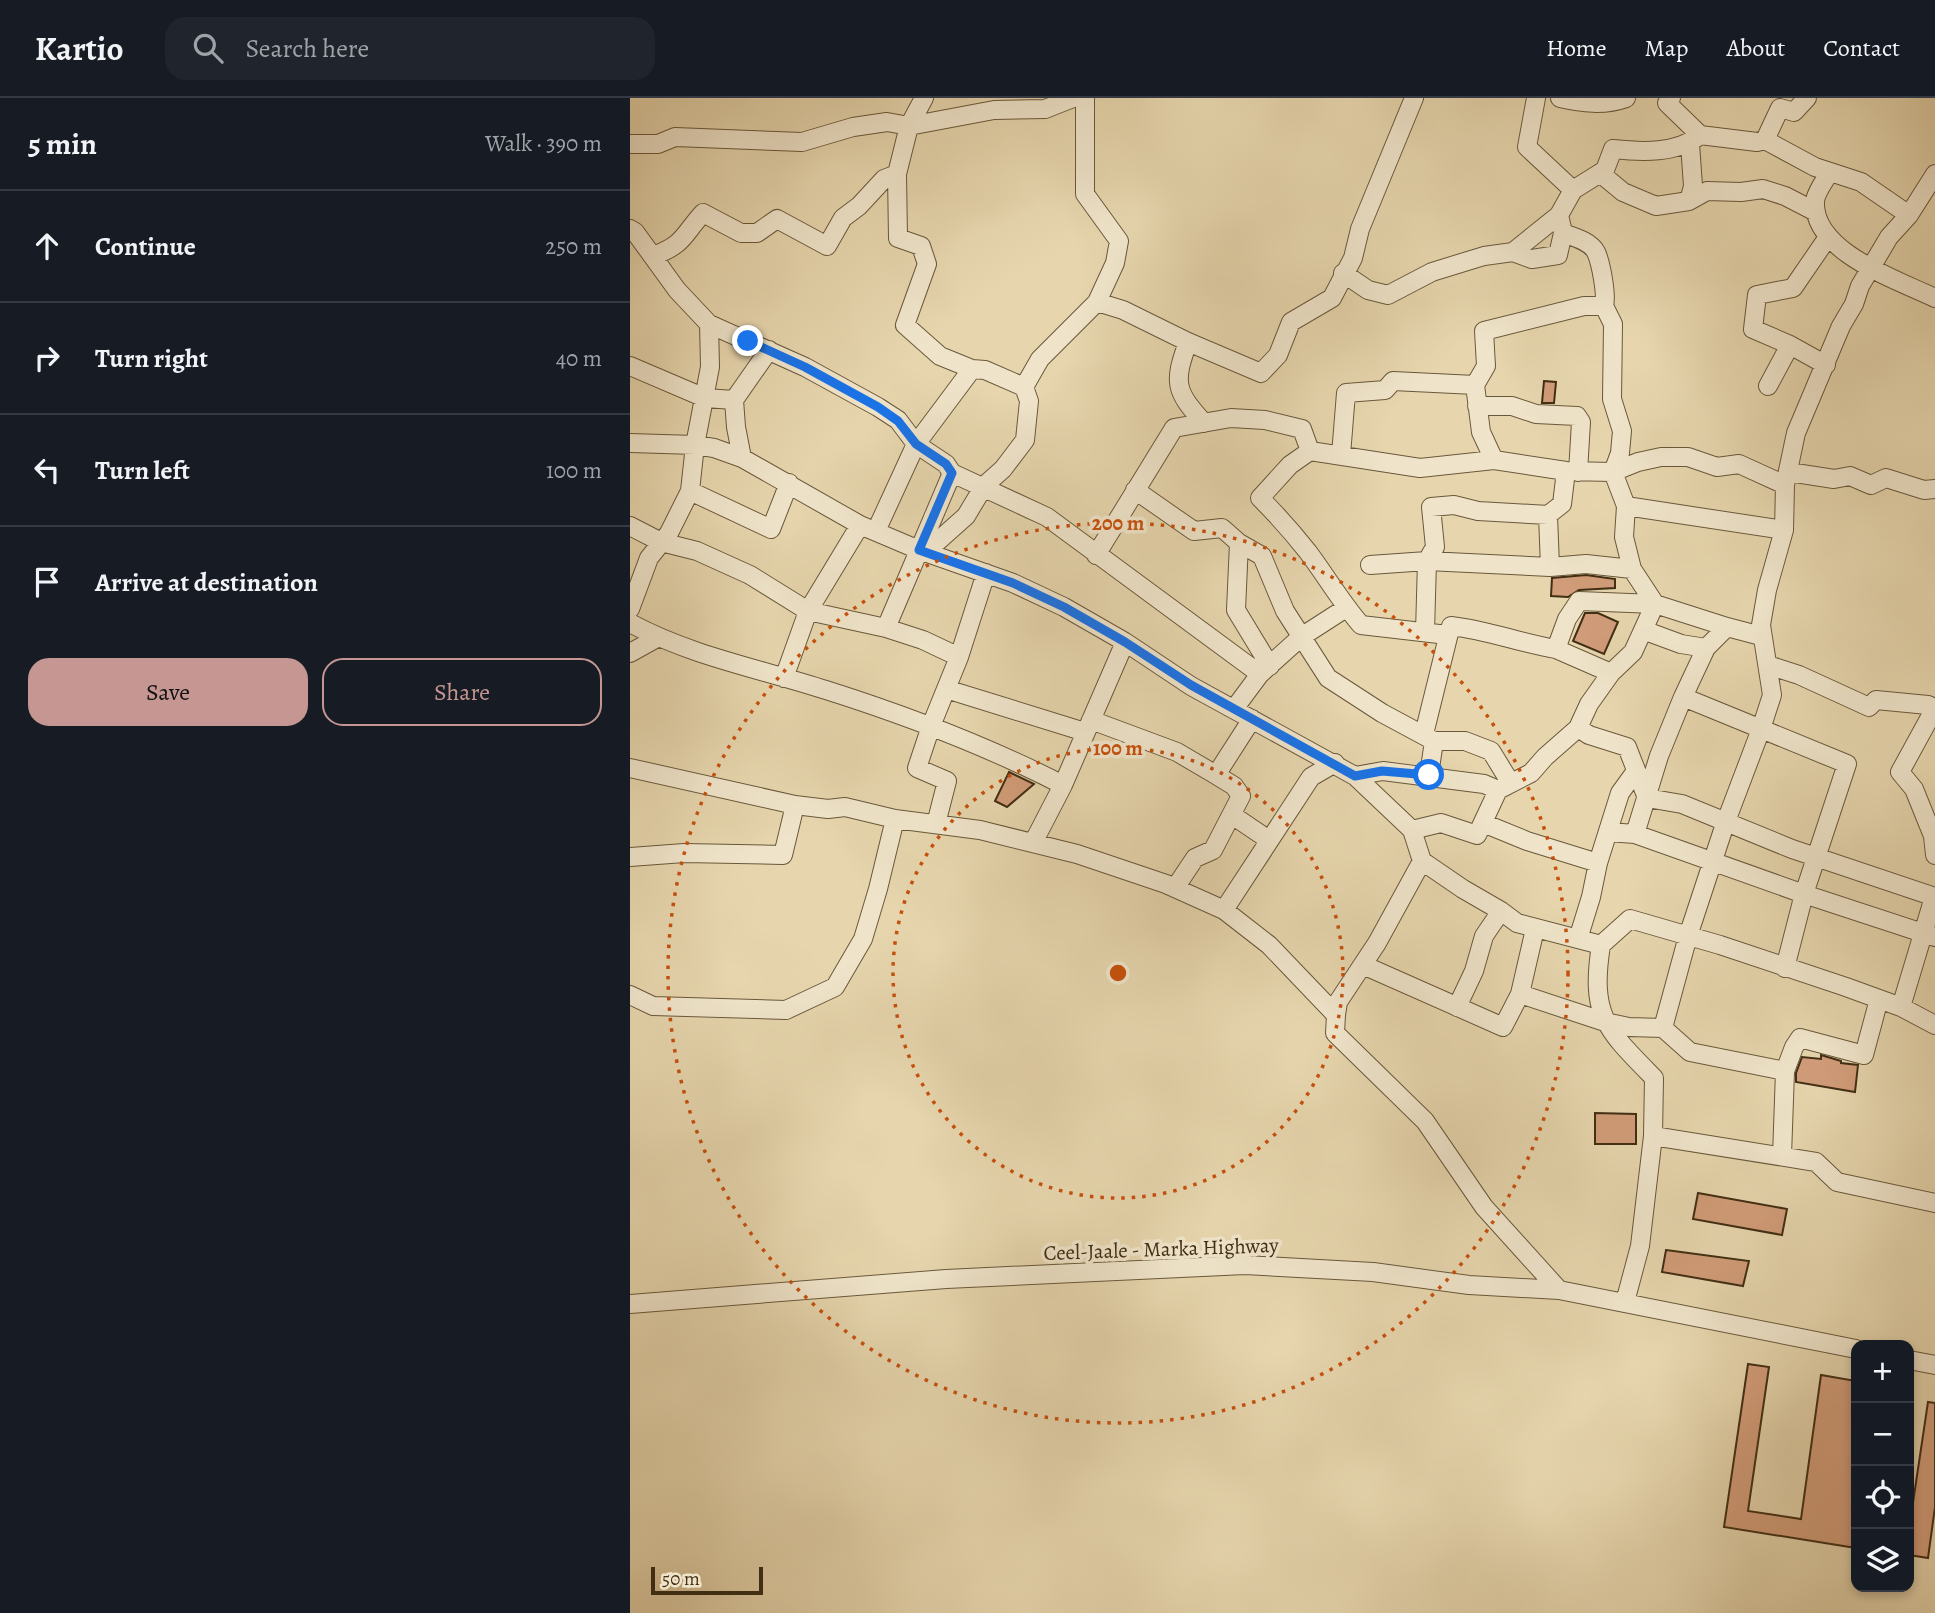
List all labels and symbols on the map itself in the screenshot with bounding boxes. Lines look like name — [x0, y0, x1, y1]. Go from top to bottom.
route end — [732, 325, 763, 356]
text: 200 m — [1092, 509, 1145, 537]
text: 100 m — [1093, 734, 1143, 762]
route start — [1413, 759, 1444, 790]
centre of rings — [1106, 961, 1130, 985]
street label: Ceel-Jaale - Marka Highway — [1043, 1231, 1280, 1267]
scale bar — [651, 1564, 763, 1596]

